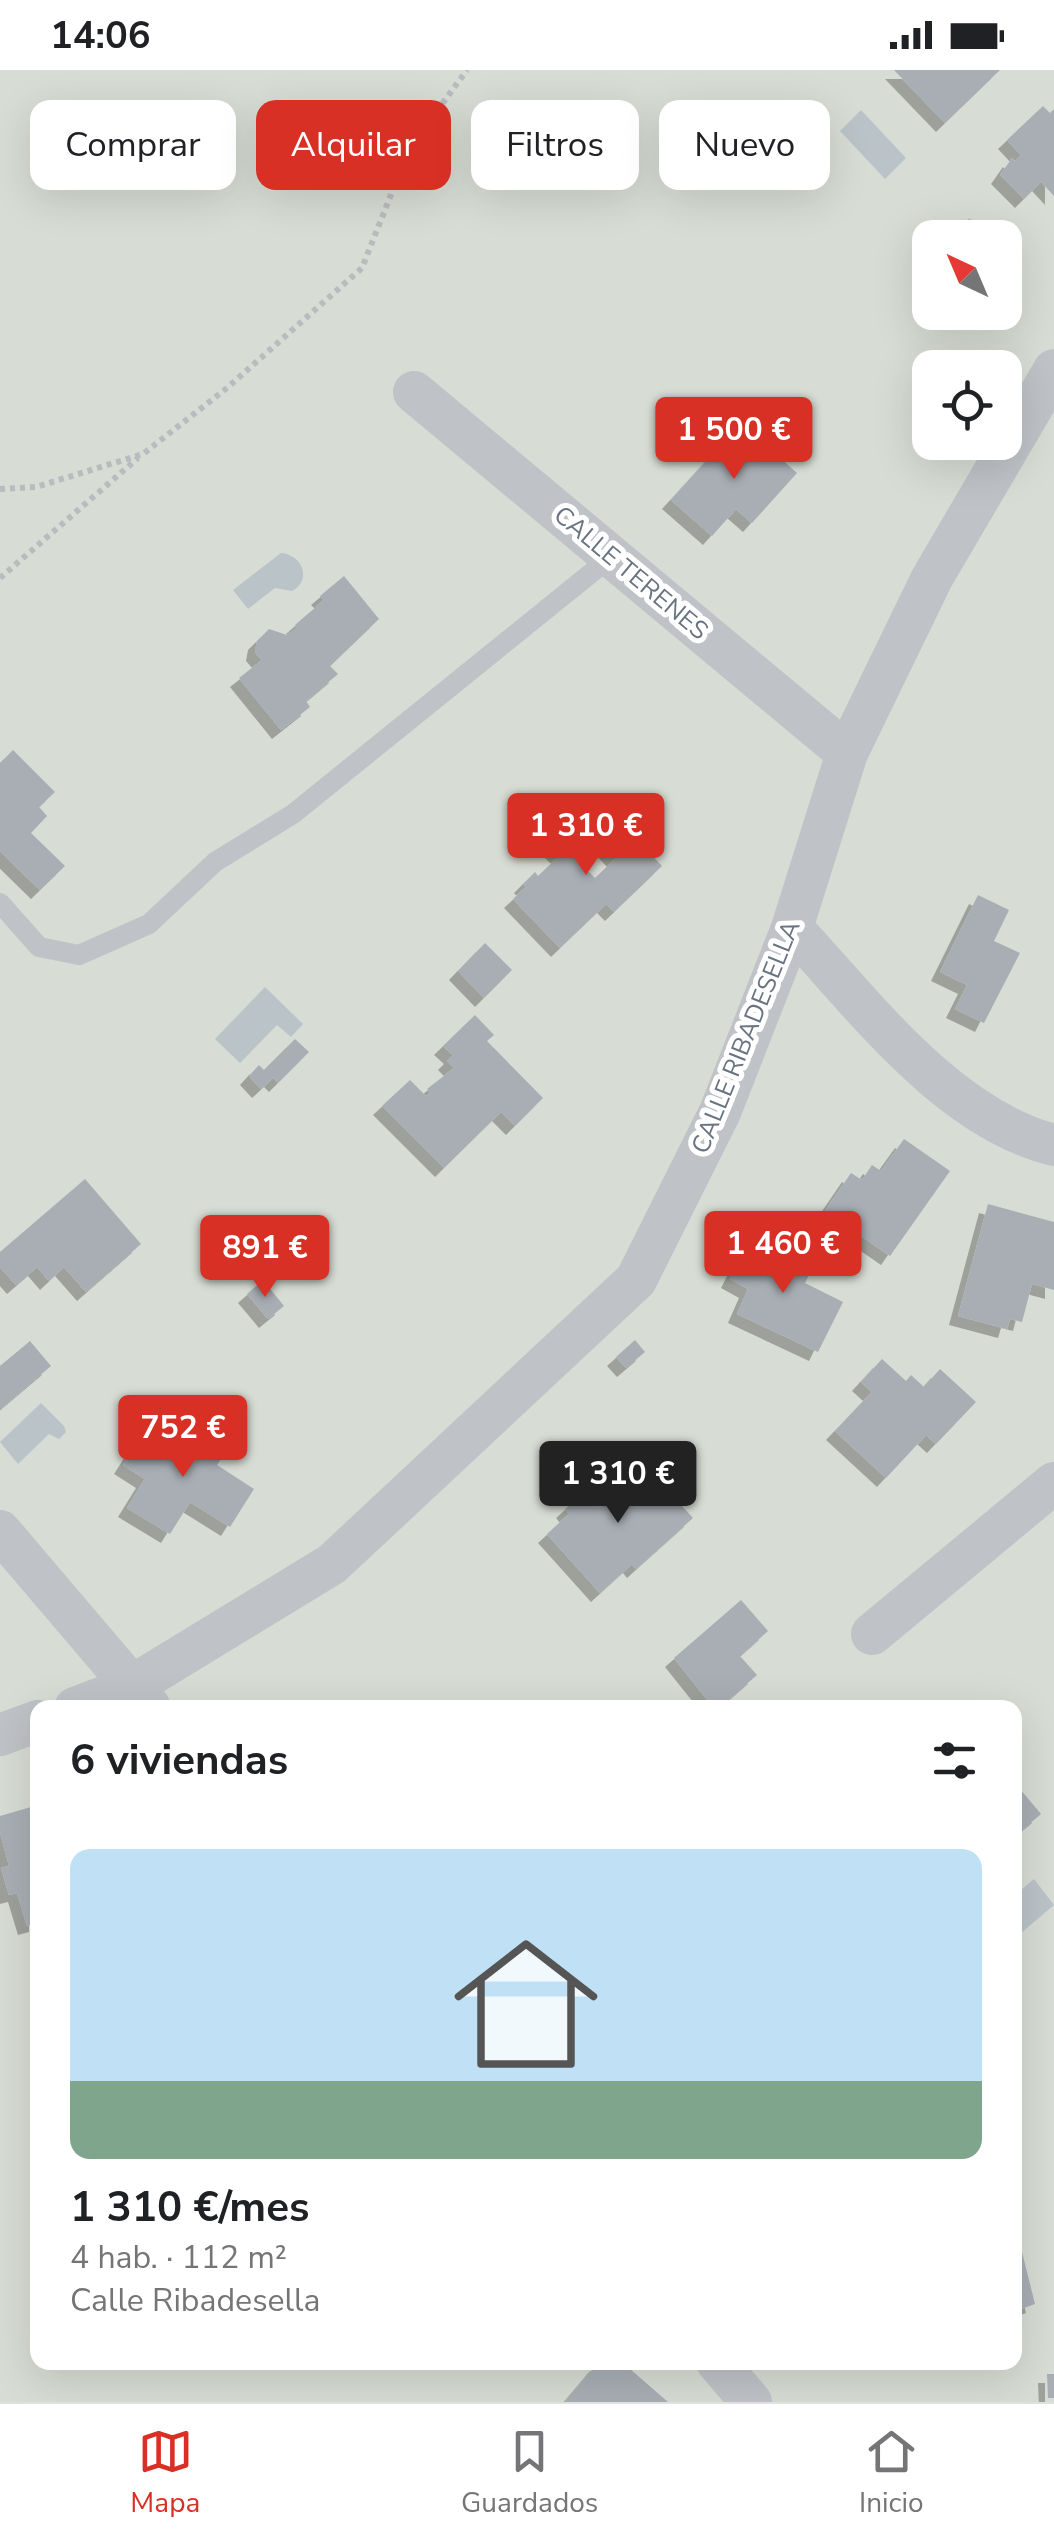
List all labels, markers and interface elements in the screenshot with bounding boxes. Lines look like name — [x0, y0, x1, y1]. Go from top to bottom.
text: 14:06 — [50, 10, 151, 61]
chip: Comprar — [30, 100, 236, 190]
chip: Alquilar — [256, 100, 451, 190]
chip: Filtros — [471, 100, 639, 190]
chip: Nuevo — [659, 100, 830, 190]
north arrow — [912, 220, 1022, 330]
map controls — [912, 220, 1022, 460]
button: locate — [912, 350, 1022, 460]
pin: 1 500 € — [642, 397, 826, 482]
text: 1 500 € — [677, 408, 791, 451]
street label: CALLE TERENES — [547, 498, 715, 648]
pin: 1 310 € — [494, 793, 678, 878]
text: 1 310 € — [529, 804, 643, 847]
street label: CALLE RIBADESELLA — [684, 915, 808, 1159]
pin: 1 460 € — [691, 1211, 875, 1296]
pin: 891 € — [195, 1215, 335, 1300]
text: 1 460 € — [726, 1222, 840, 1265]
text: 891 € — [222, 1226, 308, 1269]
pin: 752 € — [113, 1395, 253, 1480]
text: 752 € — [140, 1406, 226, 1449]
pin: 1 310 € — [526, 1441, 710, 1526]
text: 1 310 € — [561, 1452, 675, 1495]
text: 6 viviendas — [70, 1732, 288, 1789]
icon: filters — [927, 1733, 982, 1788]
icon: home — [436, 1914, 616, 2094]
text: 1 310 €/mes — [70, 2179, 309, 2236]
text: 4 hab. · 112 m² — [70, 2236, 287, 2279]
text: Calle Ribadesella — [70, 2279, 320, 2322]
tab: Mapa — [130, 2424, 200, 2522]
tab: Guardados — [461, 2424, 598, 2522]
tab: Inicio — [859, 2424, 924, 2522]

